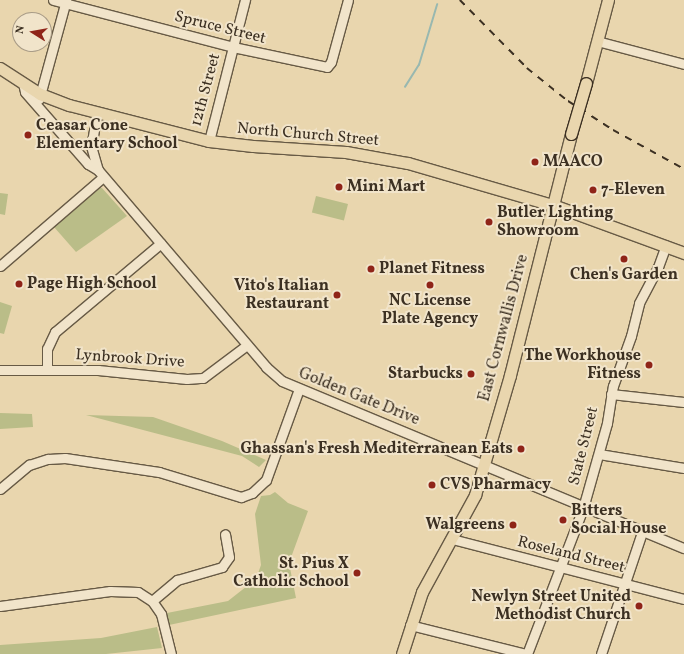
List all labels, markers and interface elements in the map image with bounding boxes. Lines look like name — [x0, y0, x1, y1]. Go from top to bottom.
street label: Spruce Street — [172, 7, 268, 49]
north arrow — [12, 12, 52, 52]
text: N — [13, 24, 29, 35]
street label: 12th Street — [187, 51, 225, 129]
place label: Ceasar Cone Elementary School — [36, 116, 178, 154]
street label: North Church Street — [236, 119, 380, 151]
marker: Ceasar Cone Elementary School — [23, 130, 33, 140]
place label: MAACO — [543, 152, 603, 172]
marker: MAACO — [530, 157, 540, 167]
place label: Mini Mart — [347, 177, 425, 197]
place label: 7-Eleven — [601, 180, 665, 200]
marker: Mini Mart — [334, 182, 344, 192]
marker: 7-Eleven — [588, 185, 598, 195]
place label: Butler Lighting Showroom — [497, 203, 613, 241]
marker: Butler Lighting Showroom — [484, 217, 494, 227]
street label: East Cornwallis Drive — [475, 252, 533, 404]
marker: Chen's Garden — [619, 254, 629, 264]
place label: Planet Fitness — [379, 259, 485, 279]
marker: Planet Fitness — [366, 264, 376, 274]
place label: Chen's Garden — [570, 265, 678, 285]
place label: Page High School — [27, 274, 157, 294]
place label: Vito's Italian Restaurant — [234, 276, 329, 314]
marker: Page High School — [14, 279, 24, 289]
marker: NC License Plate Agency — [425, 280, 435, 290]
marker: Vito's Italian Restaurant — [332, 290, 342, 300]
place label: NC License Plate Agency — [382, 291, 478, 329]
street label: Lynbrook Drive — [75, 346, 185, 372]
place label: The Workhouse Fitness — [524, 346, 641, 384]
marker: The Workhouse Fitness — [644, 360, 654, 370]
street label: Golden Gate Drive — [296, 364, 422, 430]
place label: Starbucks — [388, 364, 463, 384]
marker: Starbucks — [466, 369, 476, 379]
street label: State Street — [565, 405, 603, 487]
place label: Ghassan's Fresh Mediterranean Eats — [240, 439, 513, 459]
marker: Ghassan's Fresh Mediterranean Eats — [516, 444, 526, 454]
place label: CVS Pharmacy — [440, 475, 551, 495]
marker: CVS Pharmacy — [427, 480, 437, 490]
place label: Bitters Social House — [571, 501, 667, 539]
place label: Walgreens — [425, 515, 505, 535]
marker: Bitters Social House — [558, 515, 568, 525]
marker: Walgreens — [508, 520, 518, 530]
street label: Roseland Street — [515, 532, 627, 578]
place label: St. Pius X Catholic School — [233, 554, 349, 592]
marker: St. Pius X Catholic School — [352, 568, 362, 578]
place label: Newlyn Street United Methodist Church — [472, 587, 631, 625]
marker: Newlyn Street United Methodist Church — [634, 601, 644, 611]

